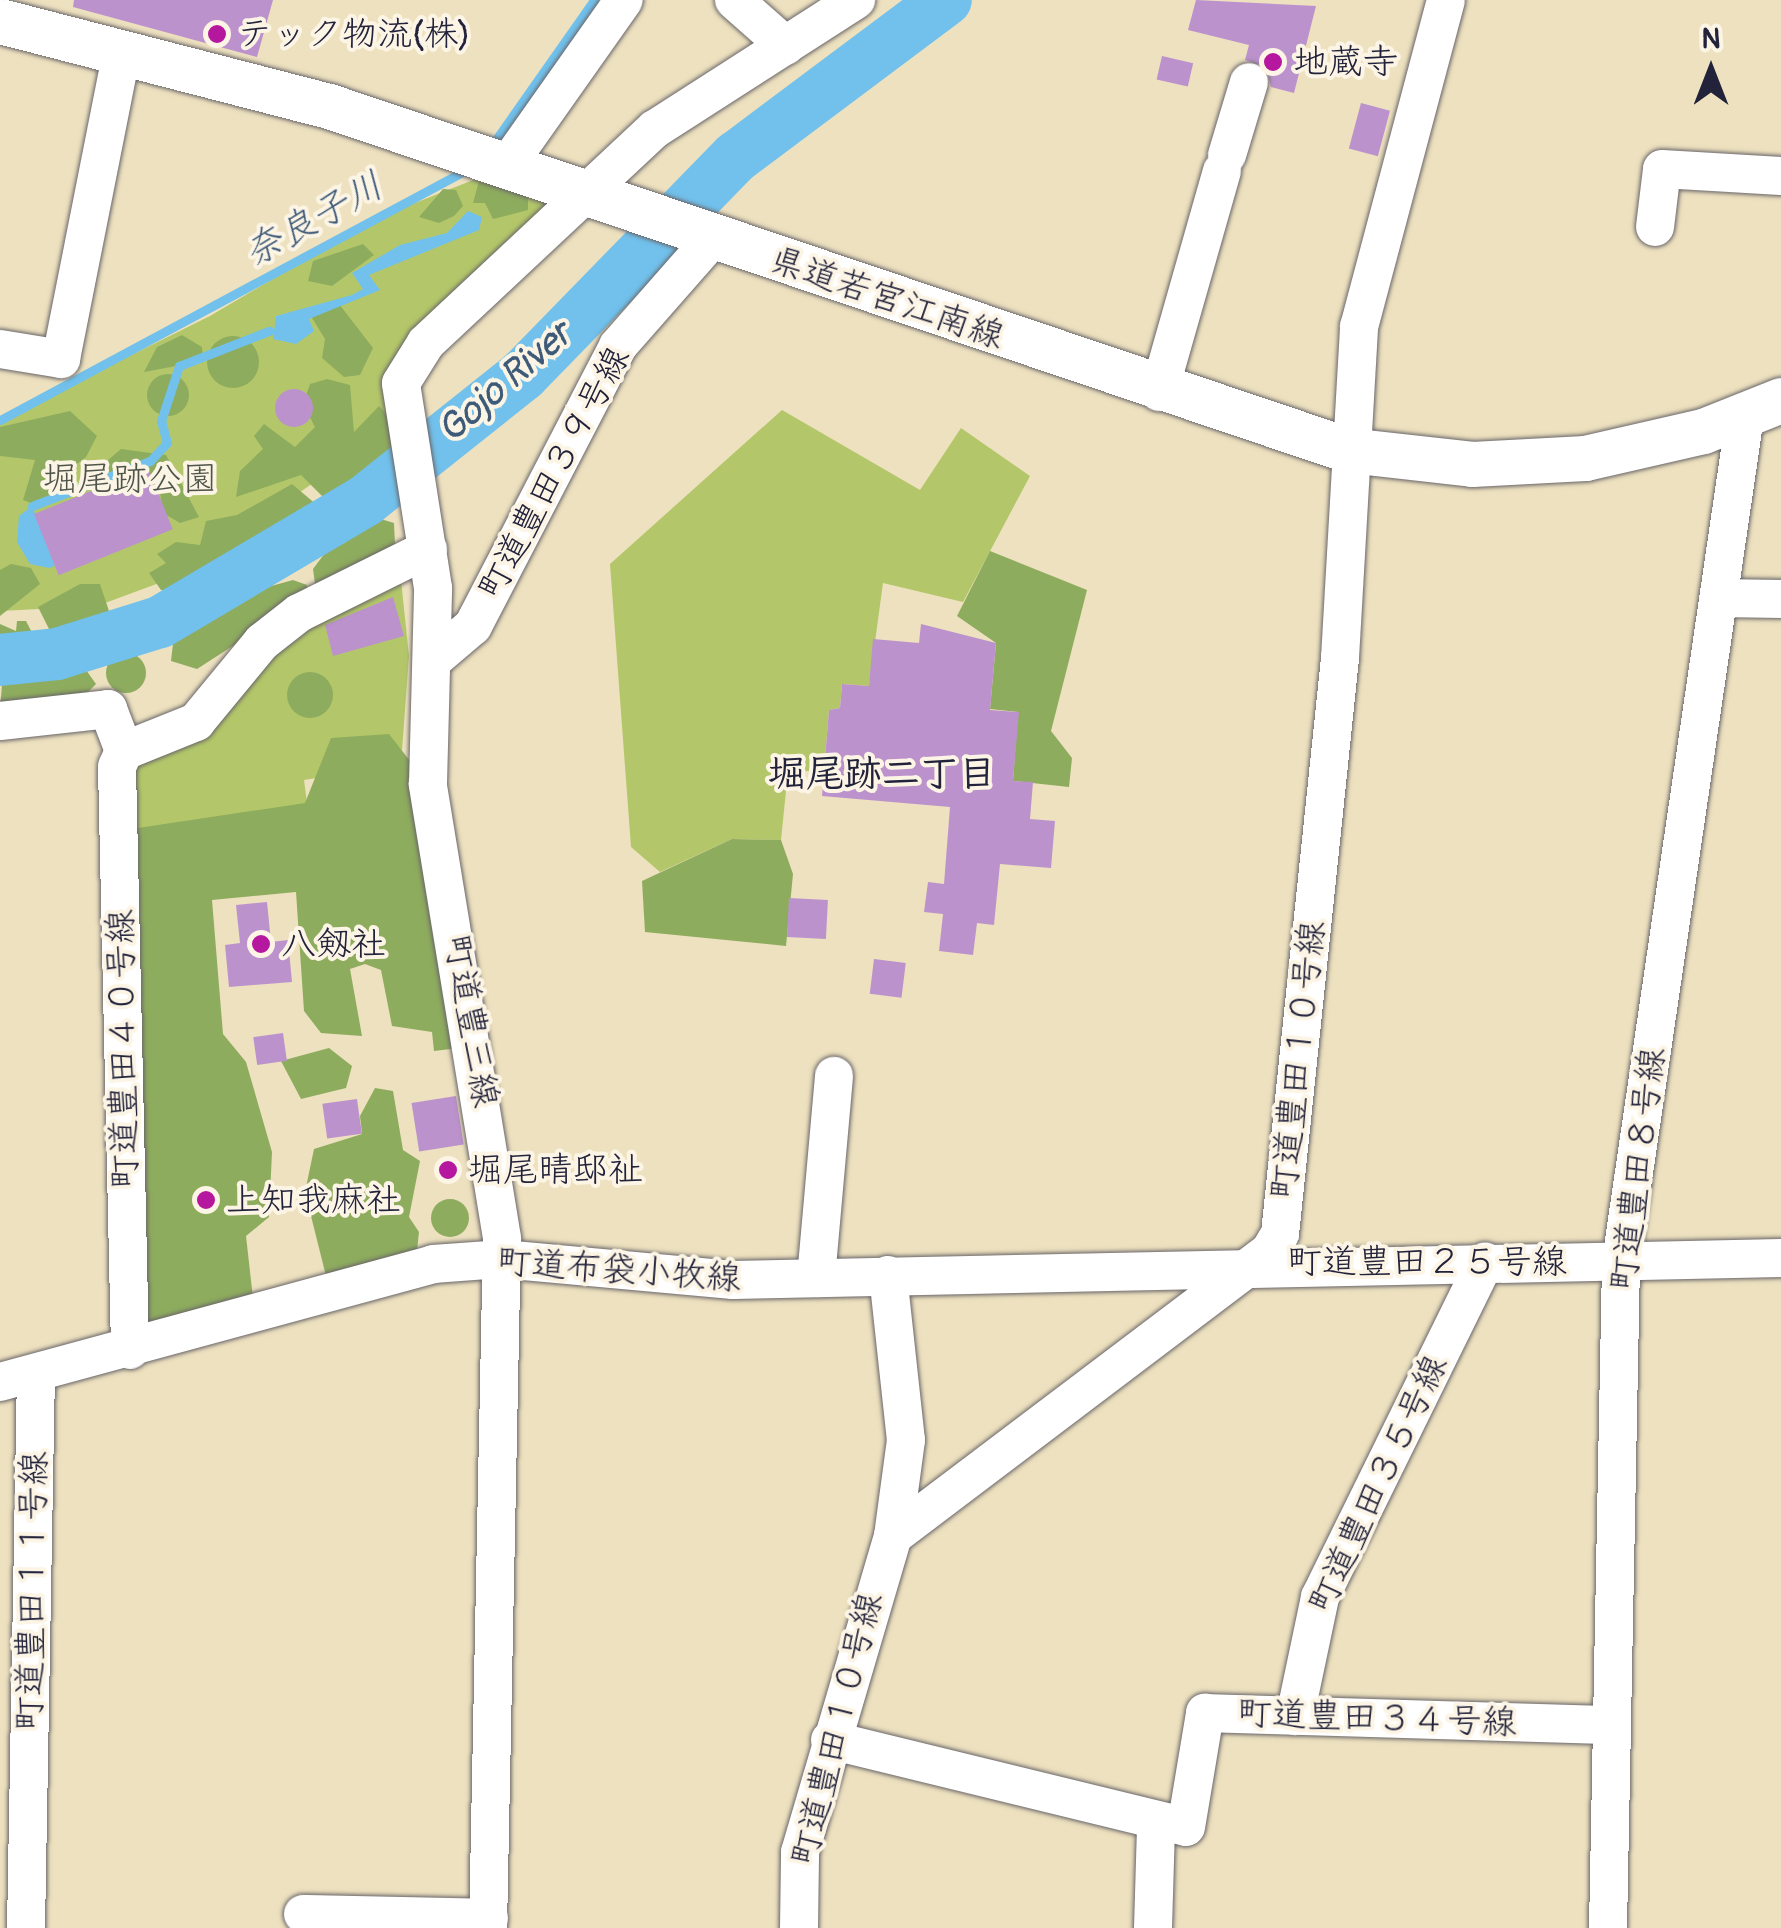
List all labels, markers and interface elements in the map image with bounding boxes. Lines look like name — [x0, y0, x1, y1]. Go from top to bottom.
place label: テック物流(株) — [237, 13, 470, 55]
north arrow — [1661, 20, 1761, 120]
text: N — [1702, 22, 1720, 57]
marker: テック物流(株) — [206, 23, 228, 45]
place label: 地蔵寺 — [1293, 41, 1398, 83]
marker: 地蔵寺 — [1262, 51, 1284, 73]
water label: 奈良子川 — [236, 163, 392, 277]
street label: 県道若宮江南線 — [764, 238, 1010, 358]
water label: Gojo River — [429, 313, 581, 453]
street label: 町道豊田３９号線 — [470, 340, 638, 606]
park label: 堀尾跡公園 — [43, 458, 217, 500]
district label: 堀尾跡二丁目 — [768, 752, 996, 798]
street label: 町道豊田４０号線 — [100, 909, 146, 1189]
street label: 町道豊田１０号線 — [1262, 919, 1334, 1201]
place label: 八剱社 — [281, 923, 386, 965]
street label: 町道豊三線 — [435, 931, 507, 1111]
marker: 八剱社 — [250, 933, 272, 955]
street label: 町道豊田８号線 — [1602, 1045, 1674, 1293]
place label: 堀尾晴邸祉 — [468, 1149, 643, 1191]
marker: 堀尾晴邸祉 — [437, 1159, 459, 1181]
place label: 上知我麻社 — [226, 1179, 401, 1221]
marker: 上知我麻社 — [195, 1189, 217, 1211]
street label: 町道布袋小牧線 — [495, 1241, 743, 1299]
street label: 町道豊田２５号線 — [1287, 1241, 1567, 1283]
street label: 町道豊田３５号線 — [1300, 1348, 1456, 1620]
street label: 町道豊田１１号線 — [9, 1451, 55, 1731]
street label: 町道豊田１０号線 — [783, 1588, 891, 1870]
street label: 町道豊田３４号線 — [1236, 1692, 1518, 1744]

